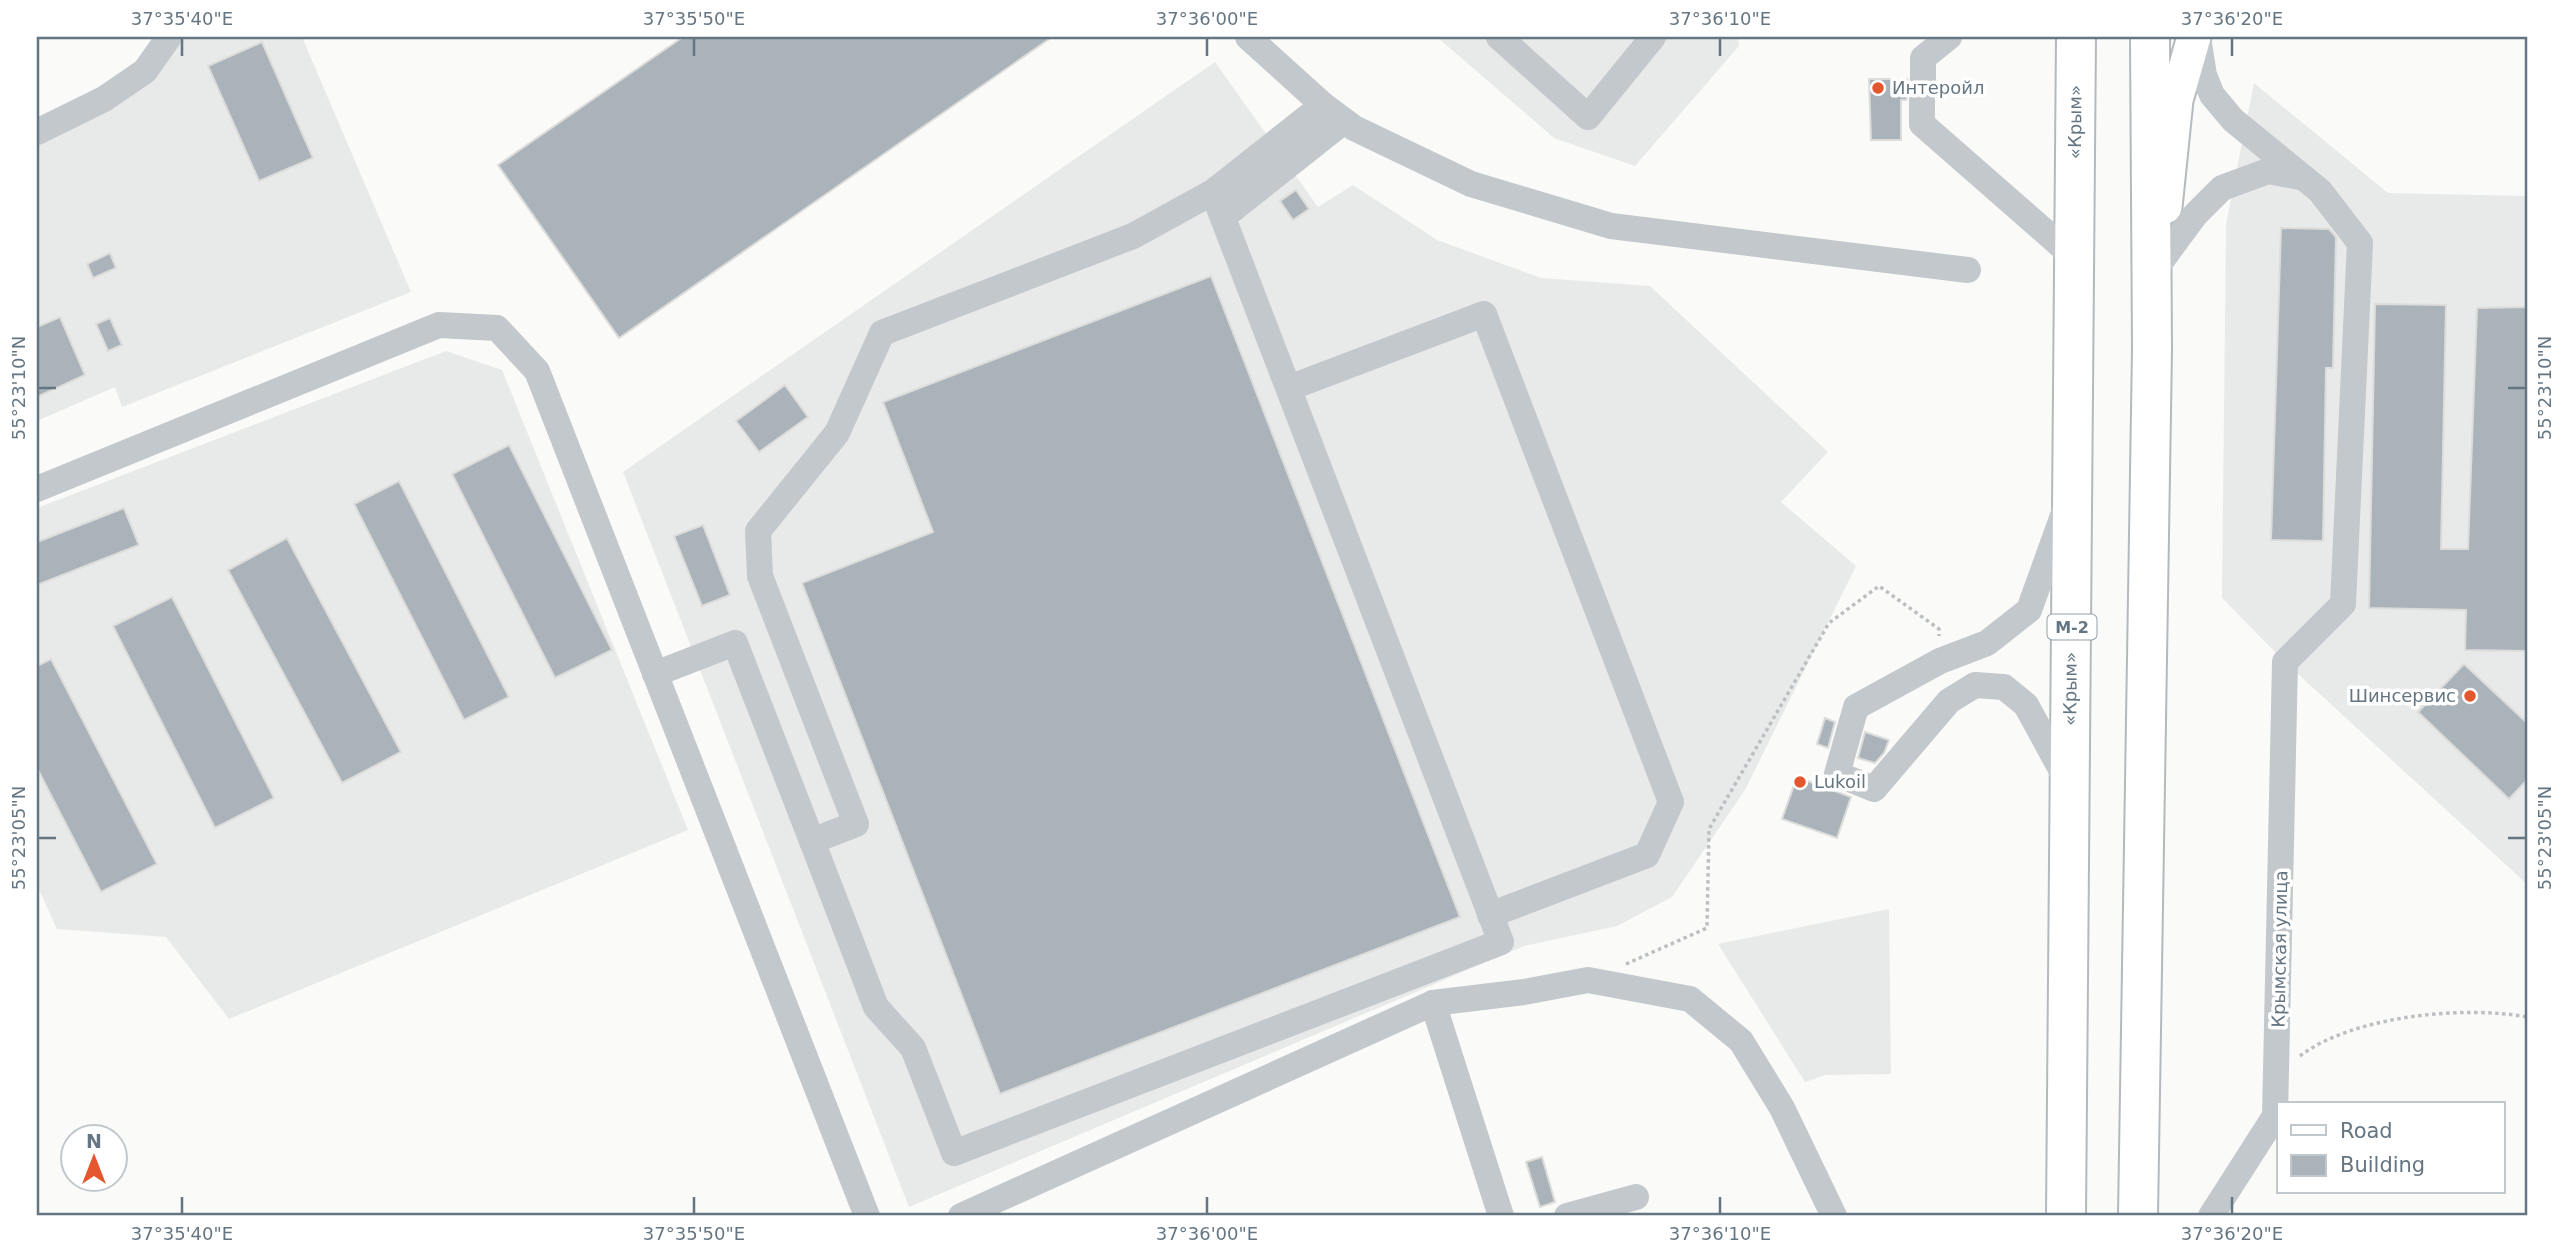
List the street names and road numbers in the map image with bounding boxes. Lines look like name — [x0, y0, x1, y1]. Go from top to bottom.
street label: «Крым» — [2064, 85, 2086, 159]
road number: М-2 — [2048, 614, 2096, 640]
street label: «Крым» — [2059, 652, 2081, 726]
street label: Крымская улица — [2268, 870, 2291, 1028]

